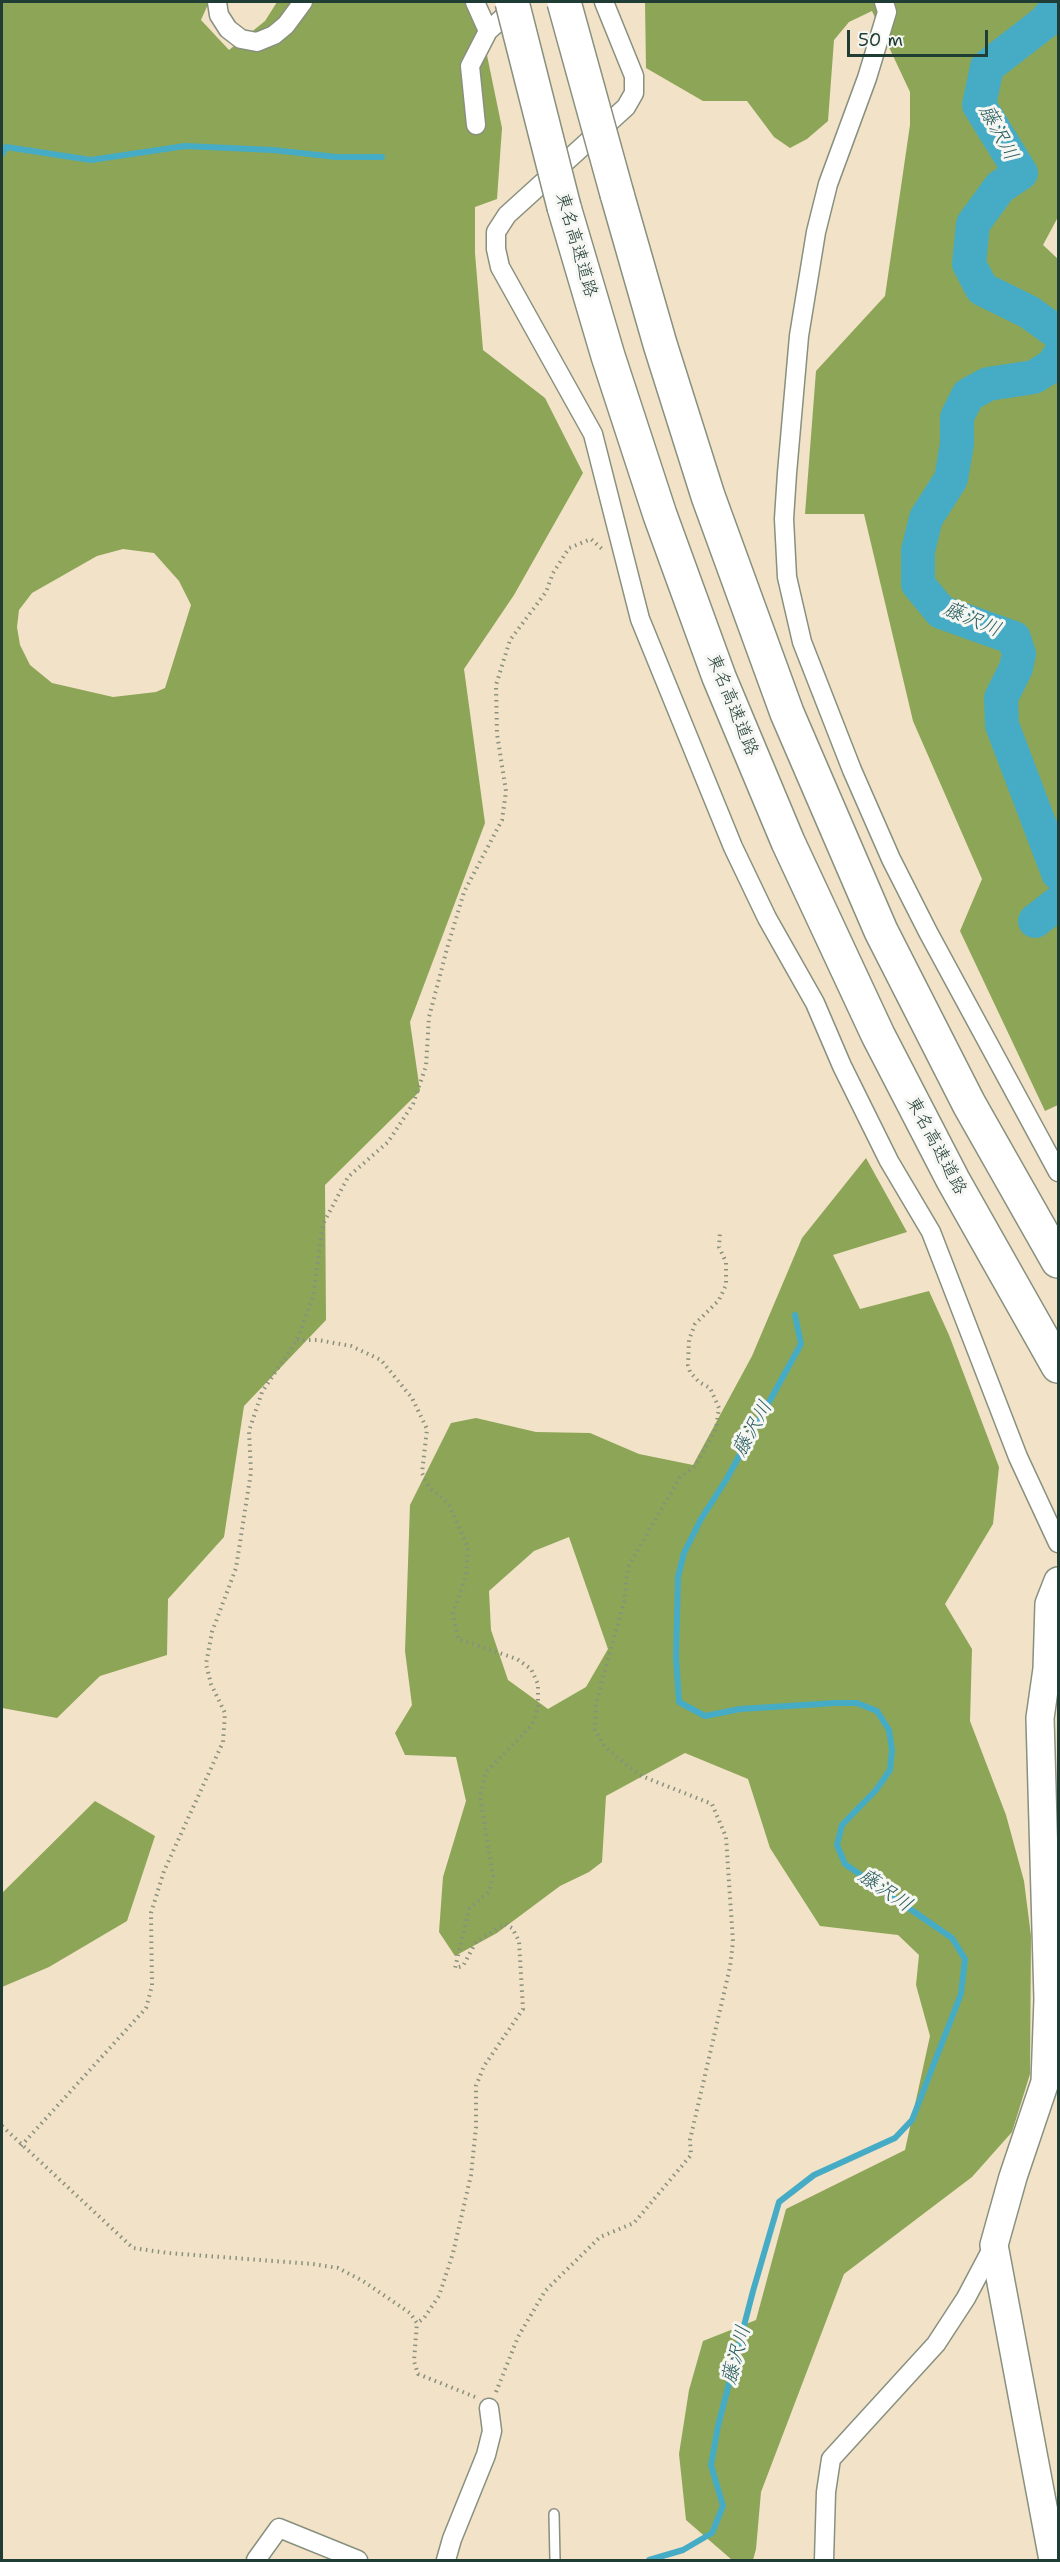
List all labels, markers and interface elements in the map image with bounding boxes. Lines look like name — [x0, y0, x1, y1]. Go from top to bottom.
scale bar — [850, 18, 991, 56]
text: 50 m — [858, 28, 903, 52]
water label: 藤沢川 — [973, 101, 1023, 165]
street label: 東名高速道路 — [551, 190, 601, 300]
water label: 藤沢川 — [940, 597, 1004, 643]
street label: 東名高速道路 — [702, 651, 762, 759]
street label: 東名高速道路 — [901, 1093, 971, 1199]
water label: 藤沢川 — [728, 1397, 778, 1461]
water label: 藤沢川 — [853, 1864, 917, 1918]
water label: 藤沢川 — [718, 2323, 756, 2387]

